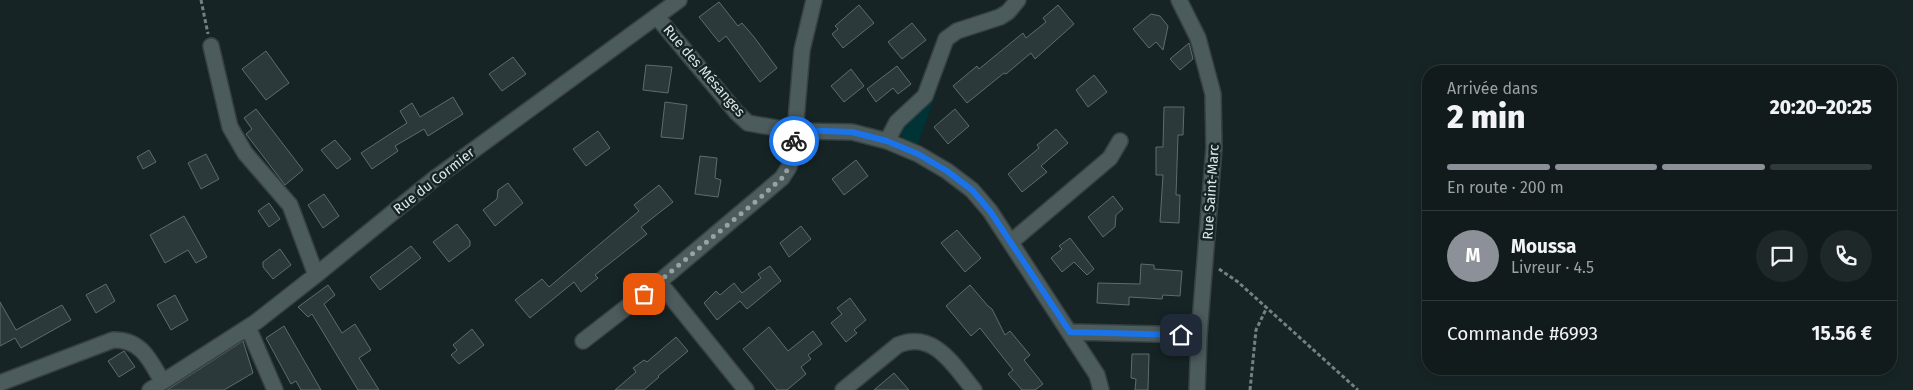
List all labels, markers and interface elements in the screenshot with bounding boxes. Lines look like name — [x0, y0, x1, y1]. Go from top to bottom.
street label: Rue des Mésanges — [659, 22, 749, 121]
text: Arrivée dans — [1447, 79, 1538, 98]
text: 20:20–20:25 — [1770, 96, 1872, 119]
text: 2 min — [1447, 98, 1525, 136]
courier — [769, 116, 819, 166]
icon: bike — [780, 127, 808, 155]
street label: Rue Saint-Marc — [1199, 143, 1223, 240]
street label: Rue du Cormier — [390, 144, 478, 218]
text: En route · 200 m — [1447, 178, 1564, 197]
button: chat — [1756, 230, 1808, 282]
button: phone — [1820, 230, 1872, 282]
text: Moussa — [1511, 235, 1576, 258]
text: M — [1466, 244, 1480, 267]
text: Livreur · 4.5 — [1511, 258, 1594, 277]
pin — [623, 273, 665, 315]
icon: bag — [630, 280, 658, 308]
pin — [1160, 314, 1202, 356]
icon: home — [1167, 321, 1195, 349]
text: Commande #6993 — [1447, 322, 1598, 345]
text: 15.56 € — [1812, 322, 1872, 345]

